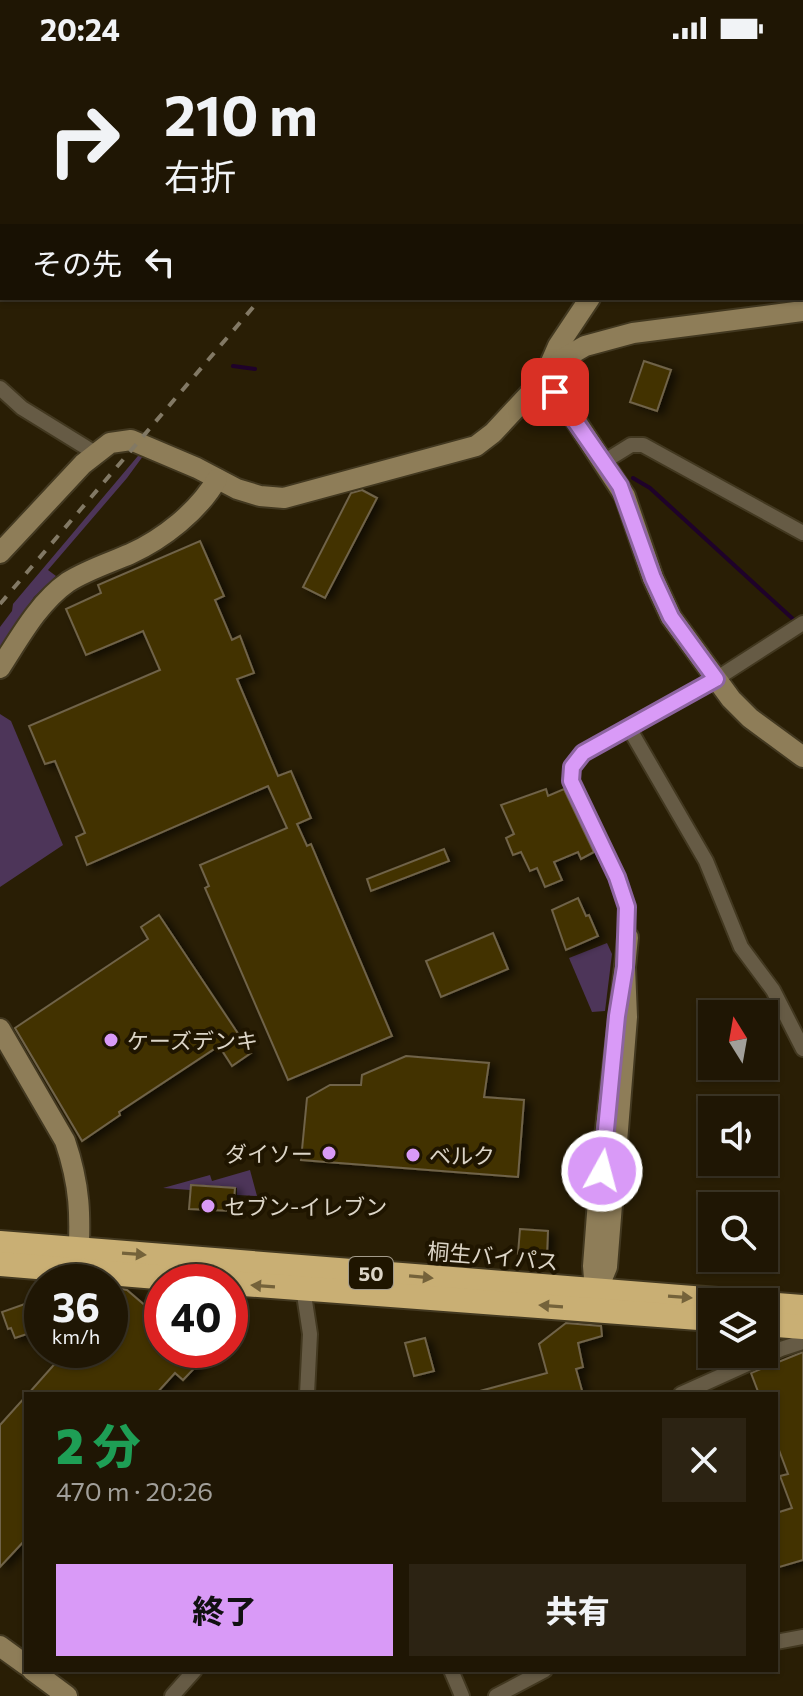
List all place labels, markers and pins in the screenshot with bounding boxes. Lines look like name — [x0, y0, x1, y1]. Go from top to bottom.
pin — [521, 358, 589, 426]
place label: ケーズデンキ — [127, 1027, 258, 1054]
marker: ケーズデンキ — [102, 1031, 120, 1049]
place label: ダイソー — [225, 1140, 313, 1167]
place label: ベルク — [429, 1142, 495, 1169]
marker: ダイソー — [320, 1144, 338, 1162]
marker: ベルク — [404, 1146, 422, 1164]
place label: セブン-イレブン — [224, 1193, 387, 1220]
marker: セブン-イレブン — [199, 1197, 217, 1215]

